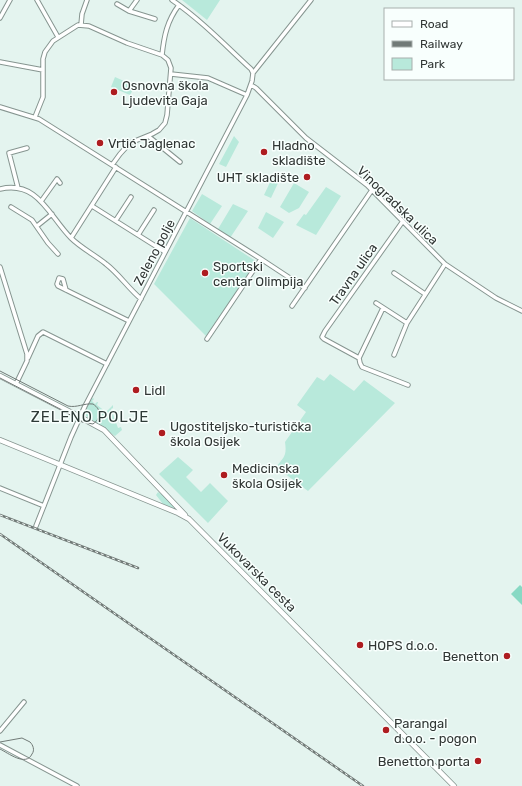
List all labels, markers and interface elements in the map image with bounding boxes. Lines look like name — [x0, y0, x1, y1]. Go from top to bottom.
legend — [384, 8, 514, 80]
text: Road — [420, 17, 448, 31]
text: Railway — [420, 37, 463, 51]
text: Park — [420, 57, 446, 71]
place label: Osnovna škola Ljudevita Gaja — [122, 78, 209, 108]
marker: Osnovna škola Ljudevita Gaja — [109, 87, 119, 97]
place label: Vrtić Jaglenac — [108, 136, 195, 152]
marker: Vrtić Jaglenac — [95, 138, 105, 148]
place label: Hladno skladište — [272, 138, 326, 168]
marker: Hladno skladište — [259, 147, 269, 157]
street label: Vinogradska ulica — [353, 163, 441, 248]
place label: UHT skladište — [217, 170, 299, 185]
marker: UHT skladište — [302, 172, 312, 182]
street label: Zeleno polje — [131, 217, 178, 288]
street label: Travna ulica — [327, 240, 380, 308]
place label: Sportski centar Olimpija — [213, 259, 303, 289]
marker: Sportski centar Olimpija — [200, 268, 210, 278]
place label: Lidl — [144, 383, 165, 398]
marker: Lidl — [131, 385, 141, 395]
district label: ZELENO POLJE — [31, 408, 149, 426]
place label: Ugostiteljsko-turistička škola Osijek — [170, 419, 311, 449]
marker: Ugostiteljsko-turistička škola Osijek — [157, 428, 167, 438]
place label: Medicinska škola Osijek — [232, 461, 302, 491]
marker: Medicinska škola Osijek — [219, 470, 229, 480]
street label: Vukovarska cesta — [214, 530, 299, 615]
place label: HOPS d.o.o. — [368, 638, 438, 653]
marker: HOPS d.o.o. — [355, 640, 365, 650]
place label: Benetton — [442, 649, 499, 664]
marker: Benetton — [502, 651, 512, 661]
place label: Parangal d.o.o. - pogon — [394, 716, 477, 747]
marker: Parangal d.o.o. - pogon — [381, 725, 391, 735]
place label: Benetton porta — [378, 754, 470, 769]
marker: Benetton porta — [473, 756, 483, 766]

